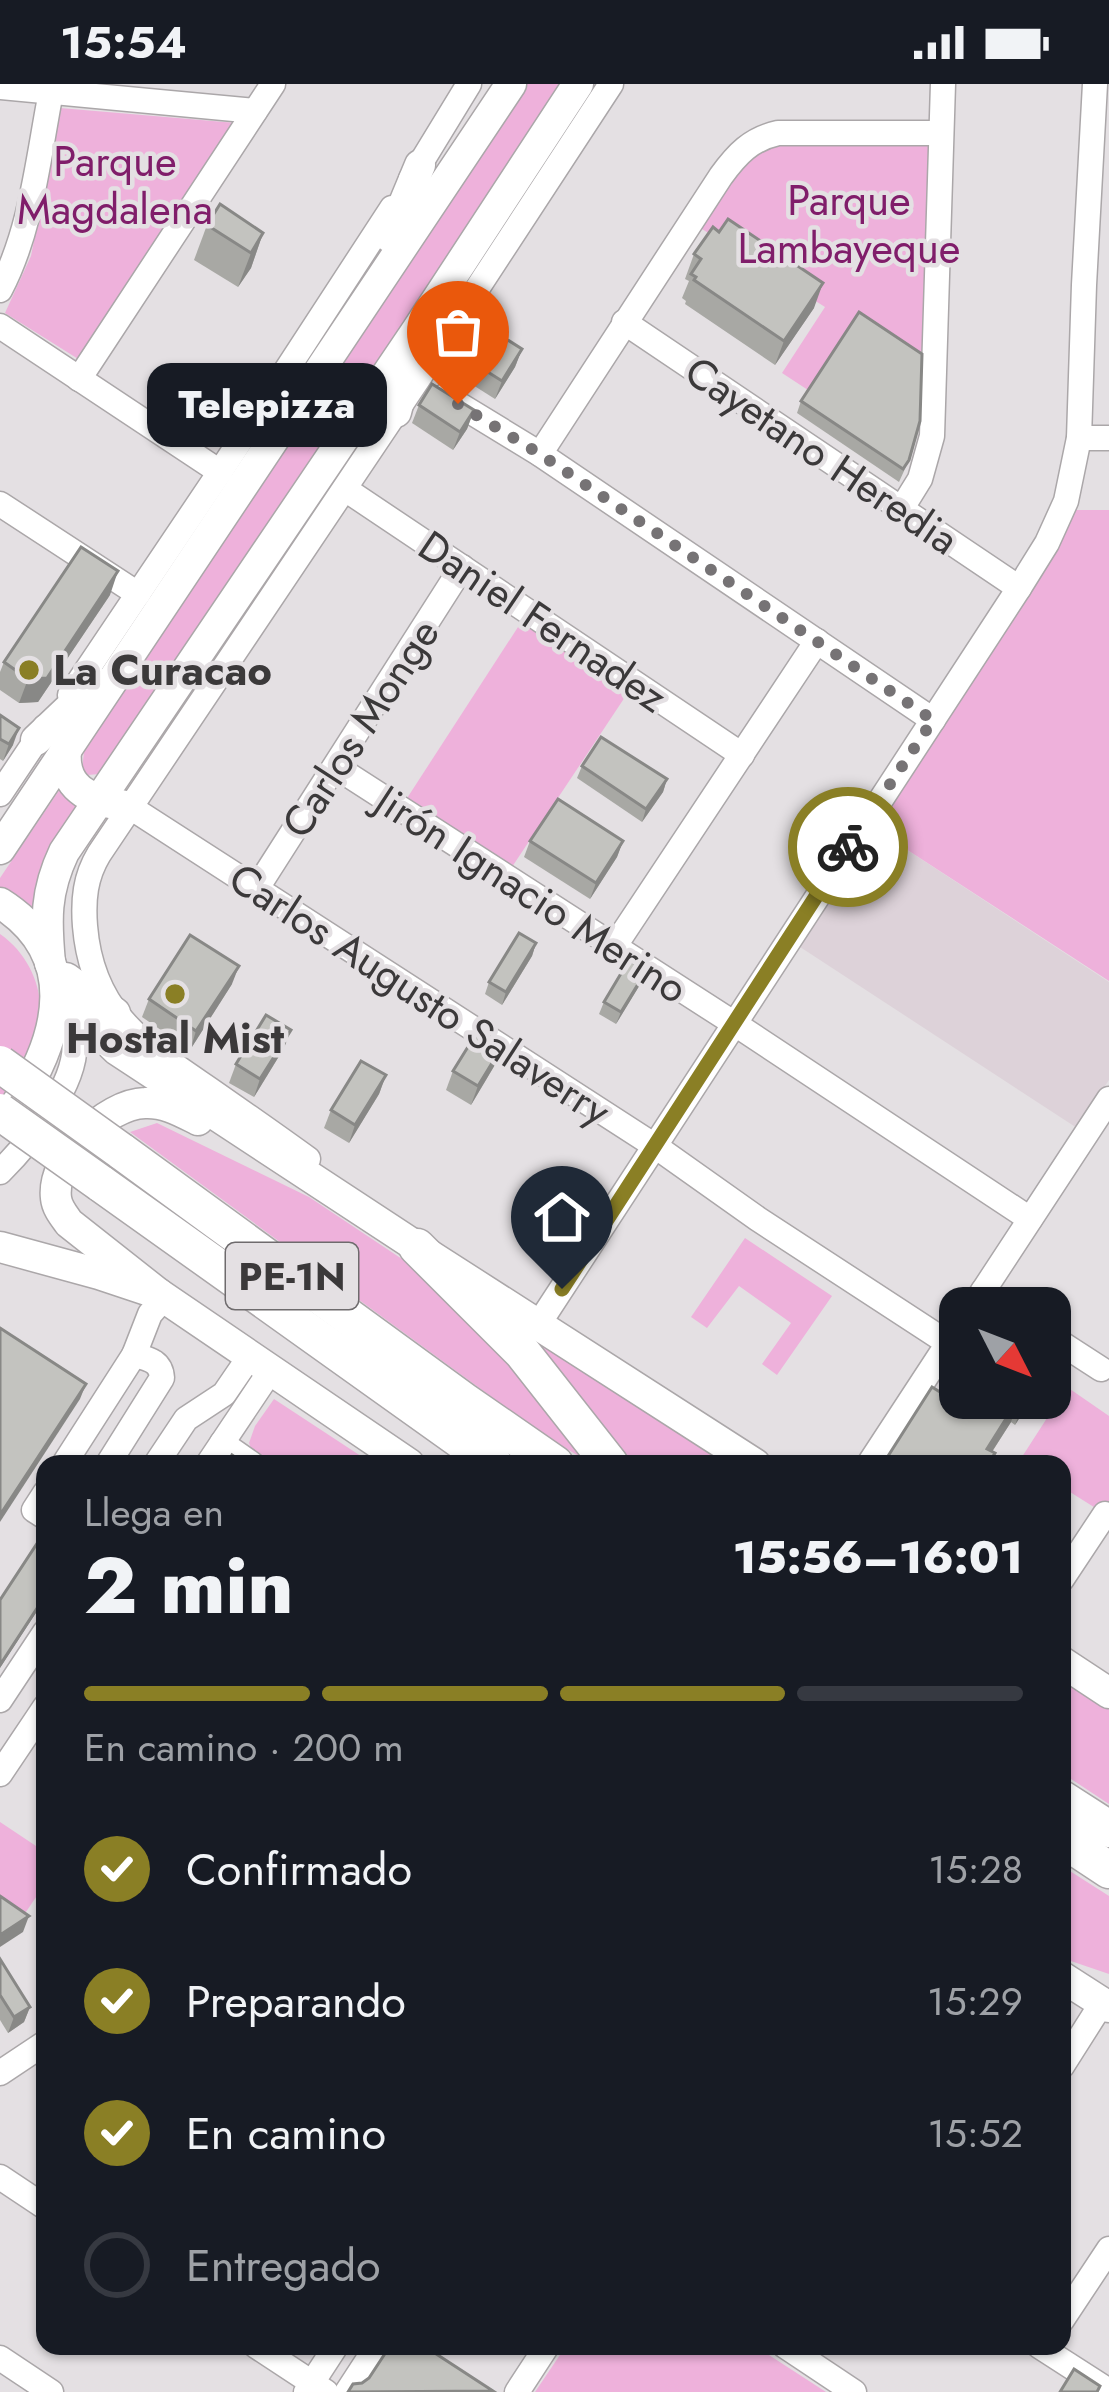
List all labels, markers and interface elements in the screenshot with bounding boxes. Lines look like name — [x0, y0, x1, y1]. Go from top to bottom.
text: 15:54 — [60, 10, 187, 75]
park label: Parque Magdalena — [17, 131, 213, 240]
park label: Parque Lambayeque — [738, 170, 960, 279]
pin — [407, 281, 509, 404]
icon: bag — [425, 299, 491, 365]
street label: Cayetano Heredia — [673, 341, 971, 570]
callout: Telepizza — [146, 362, 386, 446]
text: Telepizza — [179, 376, 355, 433]
street label: Daniel Fernadez — [406, 516, 679, 727]
street label: Carlos Monge — [267, 607, 454, 850]
place label: La Curacao — [53, 640, 272, 701]
marker: La Curacao — [16, 657, 42, 683]
street label: Jirón Ignacio Merino — [359, 768, 700, 1018]
courier — [788, 787, 908, 907]
icon: bike — [815, 814, 881, 880]
street label: Carlos Augusto Salaverry — [217, 848, 623, 1141]
marker: Hostal Mist — [162, 981, 188, 1007]
place label: Hostal Mist — [66, 1008, 285, 1069]
pin — [511, 1166, 613, 1289]
icon: home — [529, 1184, 595, 1250]
road number: PE-1N — [226, 1243, 358, 1309]
north arrow — [939, 1287, 1071, 1419]
map controls — [939, 1287, 1071, 1419]
text: Llega en — [84, 1484, 224, 1541]
text: 15:56–16:01 — [733, 1525, 1023, 1590]
text: 2 min — [84, 1530, 293, 1642]
text: En camino · 200 m — [84, 1719, 404, 1776]
icon: check — [84, 1836, 150, 1902]
text: Confirmado — [186, 1837, 412, 1902]
text: 15:28 — [928, 1841, 1023, 1898]
icon: check — [84, 1968, 150, 2034]
text: Preparando — [186, 1969, 406, 2034]
text: 15:29 — [927, 1973, 1023, 2030]
icon: check — [84, 2100, 150, 2166]
text: En camino — [186, 2101, 386, 2166]
text: 15:52 — [928, 2105, 1023, 2162]
text: Entregado — [186, 2233, 381, 2298]

